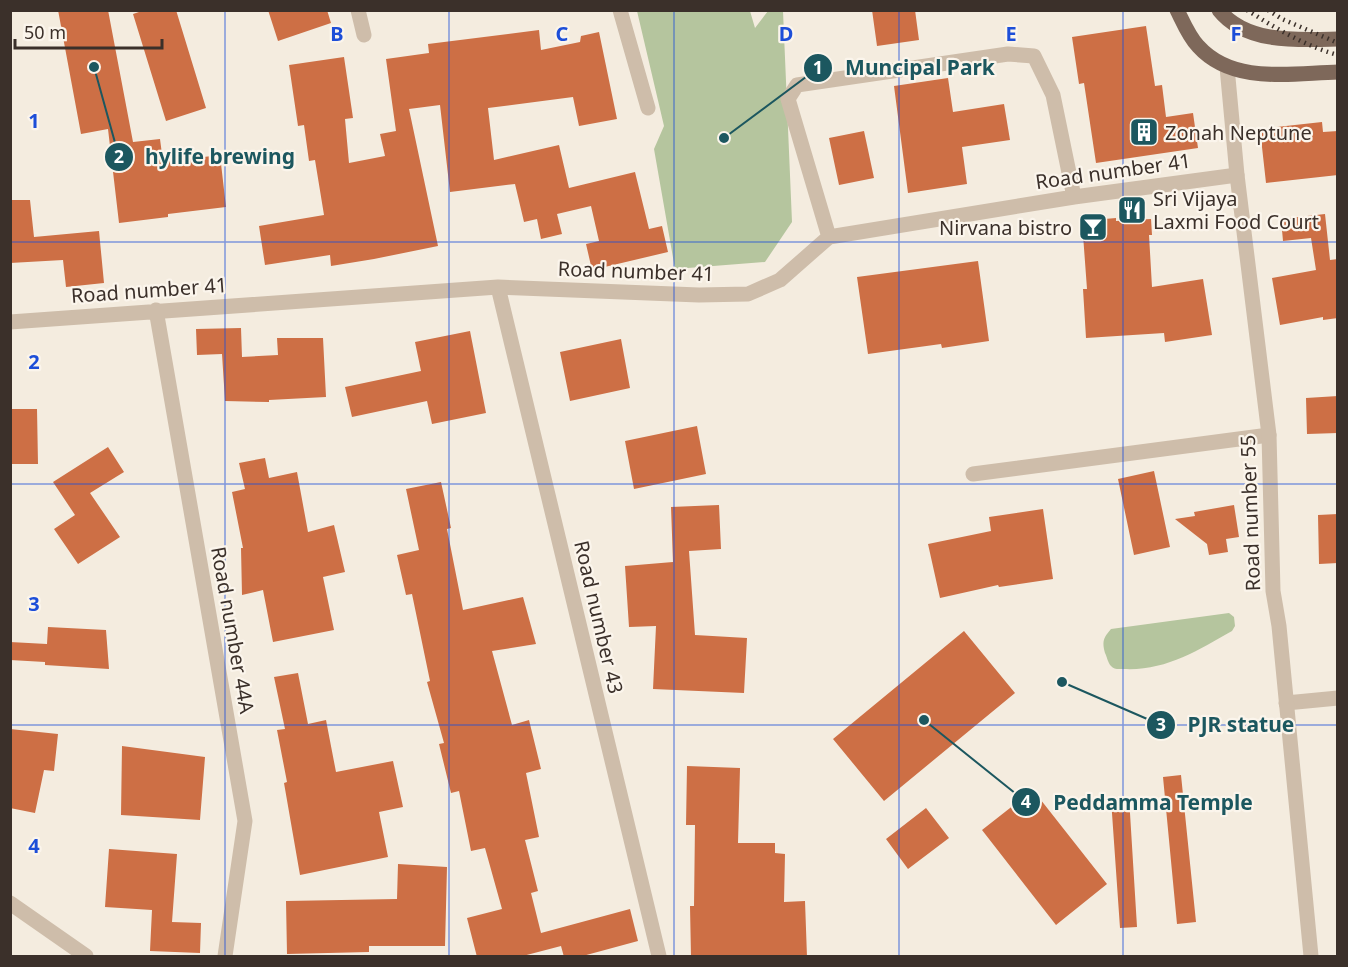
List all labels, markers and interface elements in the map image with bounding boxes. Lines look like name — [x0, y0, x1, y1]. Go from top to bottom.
scale bar — [15, 12, 162, 50]
text: 50 m — [24, 20, 66, 44]
text: B — [330, 20, 344, 47]
text: C — [556, 20, 569, 47]
text: D — [779, 20, 793, 47]
text: E — [1005, 20, 1017, 47]
text: F — [1231, 20, 1241, 47]
callout: Muncipal Park — [803, 48, 1007, 87]
text: Muncipal Park — [845, 53, 996, 81]
text: 1 — [813, 55, 823, 79]
text: 1 — [28, 107, 40, 134]
building icon: Zonah Neptune — [1128, 116, 1160, 148]
place label: Zonah Neptune — [1165, 119, 1312, 146]
callout: hylife brewing — [104, 137, 307, 176]
text: hylife brewing — [145, 142, 295, 170]
text: 2 — [114, 144, 124, 168]
street label: Road number 41 — [1034, 147, 1192, 195]
place label: Sri Vijaya Laxmi Food Court — [1153, 185, 1319, 235]
restaurant icon: Sri Vijaya Laxmi Food Court — [1116, 194, 1148, 226]
bar icon: Nirvana bistro — [1077, 211, 1109, 243]
place label: Nirvana bistro — [939, 214, 1072, 241]
street label: Road number 41 — [557, 255, 715, 287]
street label: Road number 41 — [70, 271, 228, 309]
text: 2 — [28, 348, 40, 375]
street label: Road number 55 — [1234, 434, 1266, 592]
street label: Road number 43 — [568, 538, 630, 696]
street label: Road number 44A — [205, 544, 261, 716]
text: 3 — [28, 590, 40, 617]
callout: PJR statue — [1146, 705, 1307, 744]
text: PJR statue — [1188, 710, 1294, 738]
text: 3 — [1156, 712, 1166, 736]
callout: Peddamma Temple — [1011, 783, 1264, 822]
text: Peddamma Temple — [1053, 788, 1253, 816]
text: 4 — [1021, 789, 1031, 813]
text: 4 — [28, 832, 40, 859]

